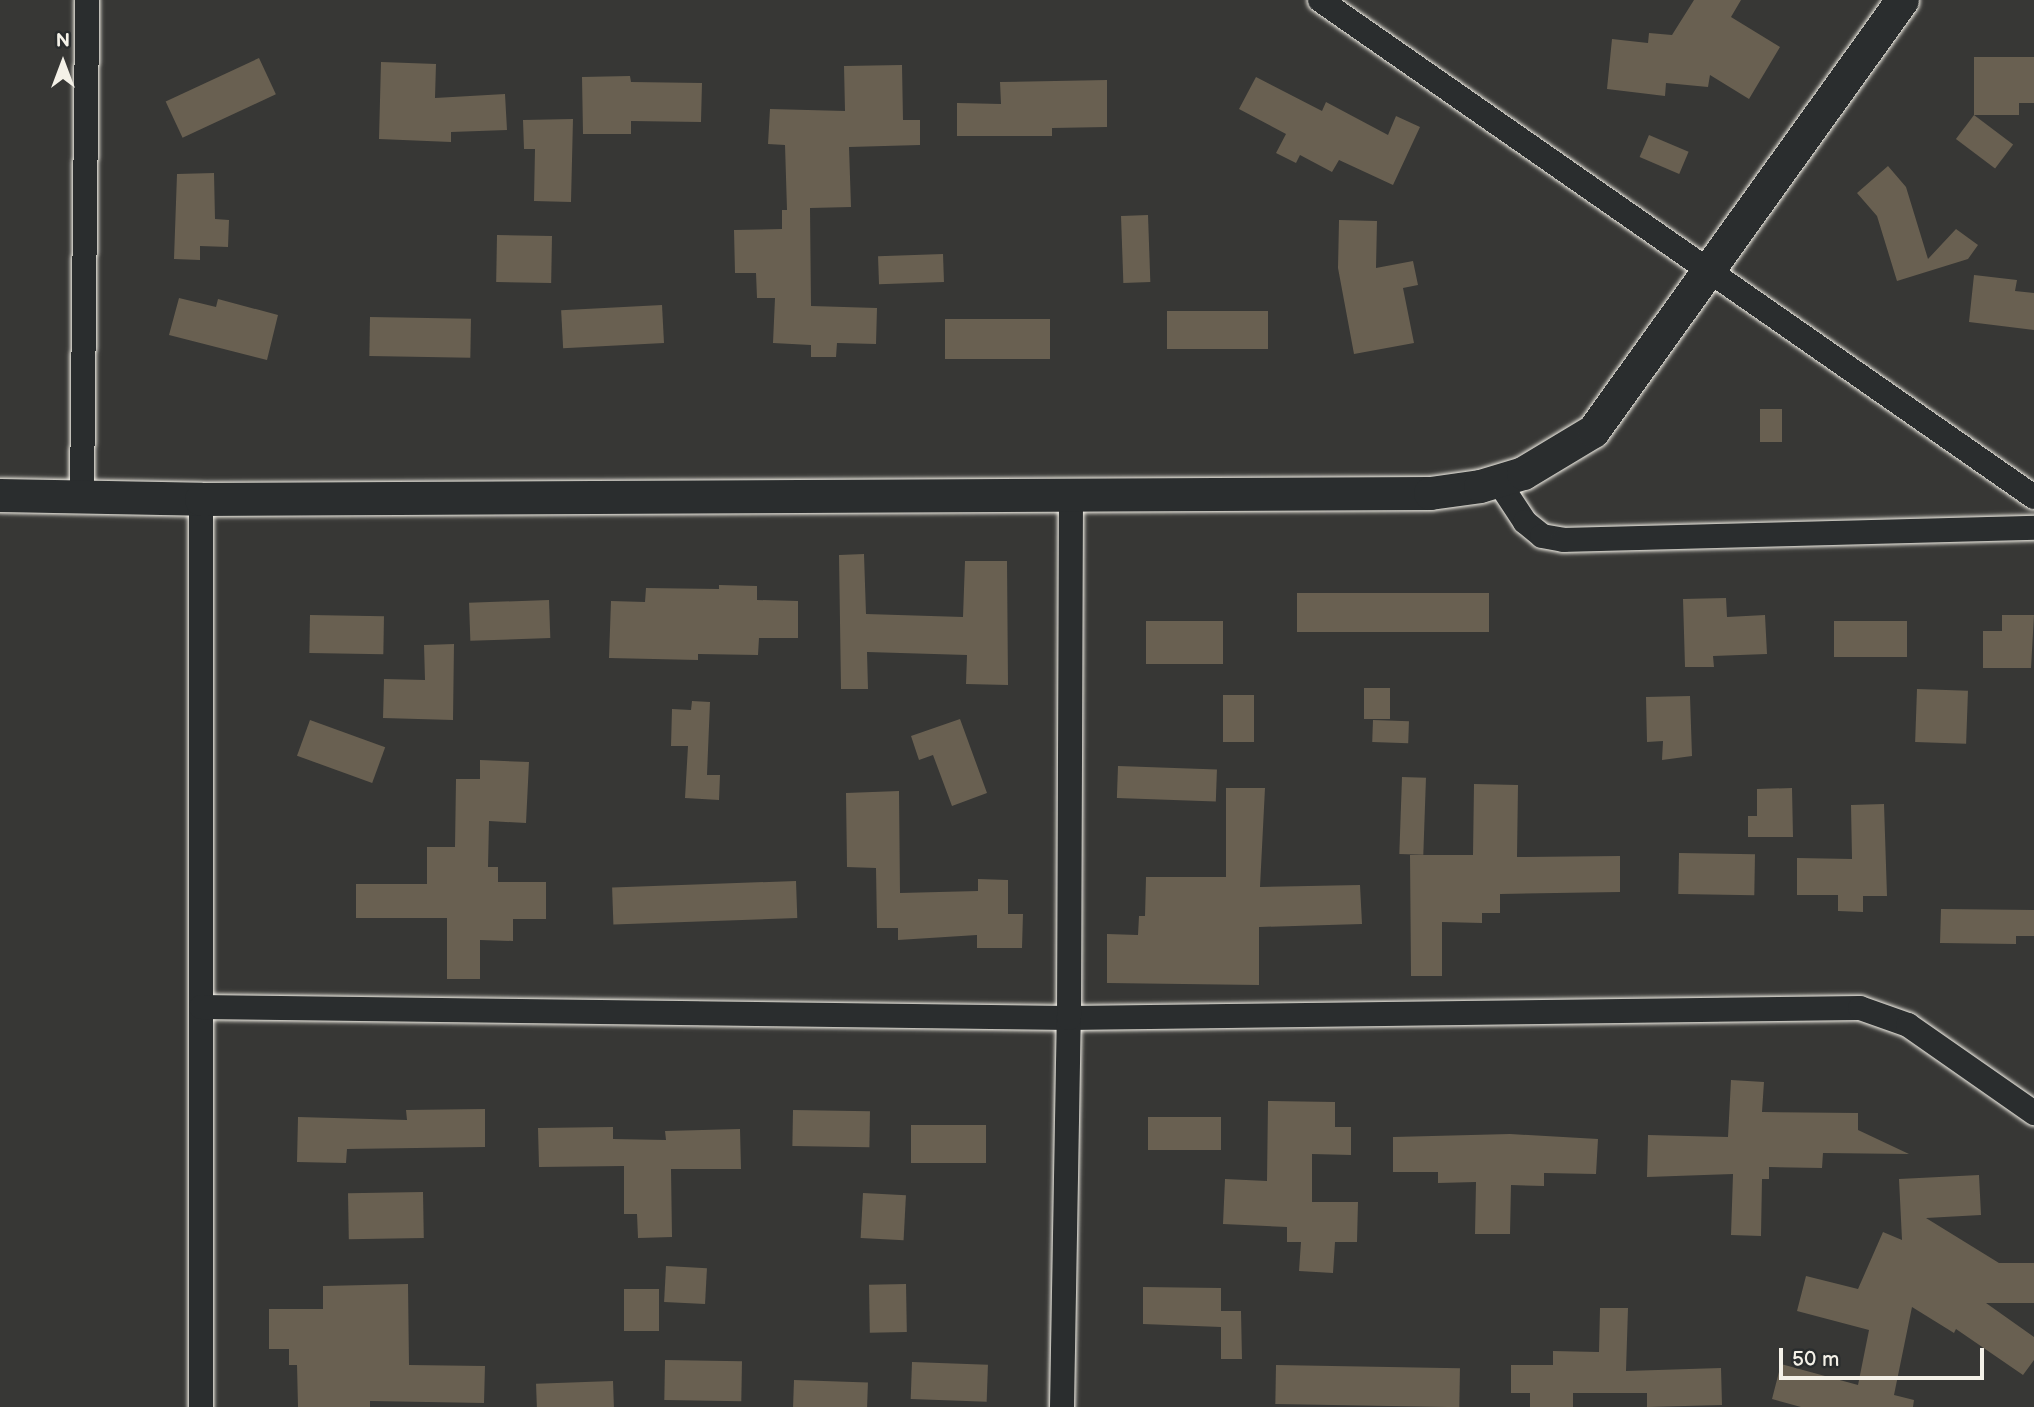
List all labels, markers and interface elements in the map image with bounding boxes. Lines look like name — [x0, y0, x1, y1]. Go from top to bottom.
north arrow — [28, 28, 98, 98]
text: N — [56, 30, 70, 53]
scale bar — [1782, 1334, 1987, 1378]
text: 50 m — [1792, 1347, 1839, 1372]

